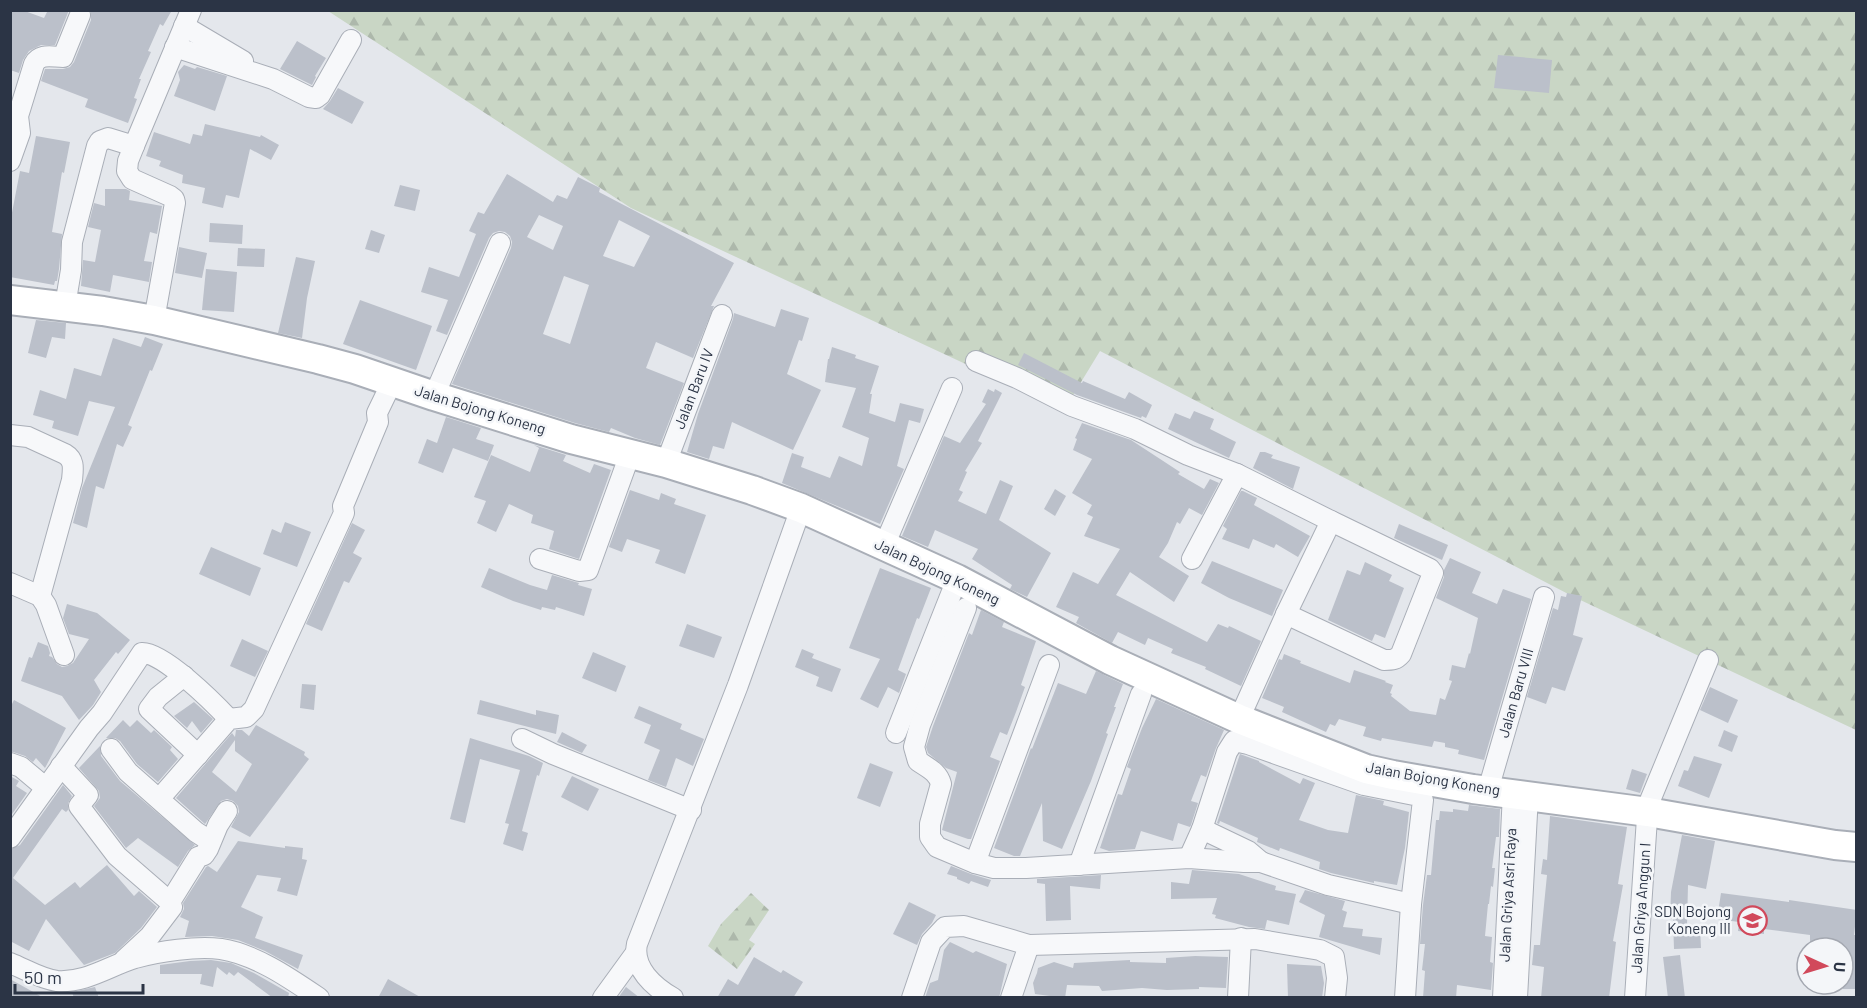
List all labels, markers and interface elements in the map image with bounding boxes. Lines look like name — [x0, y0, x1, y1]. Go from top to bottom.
street label: Jalan Baru IV — [669, 346, 717, 431]
street label: Jalan Bojong Koneng — [413, 381, 548, 438]
street label: Jalan Bojong Koneng — [872, 534, 1003, 608]
street label: Jalan Baru VIII — [1494, 646, 1536, 740]
street label: Jalan Bojong Koneng — [1365, 757, 1502, 799]
street label: Jalan Griya Asri Raya — [1495, 827, 1520, 962]
street label: Jalan Griya Anggun I — [1626, 842, 1654, 974]
place label: SDN Bojong Koneng III — [1654, 902, 1731, 937]
school or university icon: SDN Bojong Koneng III — [1736, 905, 1768, 937]
north arrow — [1795, 936, 1855, 996]
scale bar — [15, 957, 142, 995]
text: U — [1831, 961, 1850, 973]
text: 50 m — [24, 966, 62, 988]

